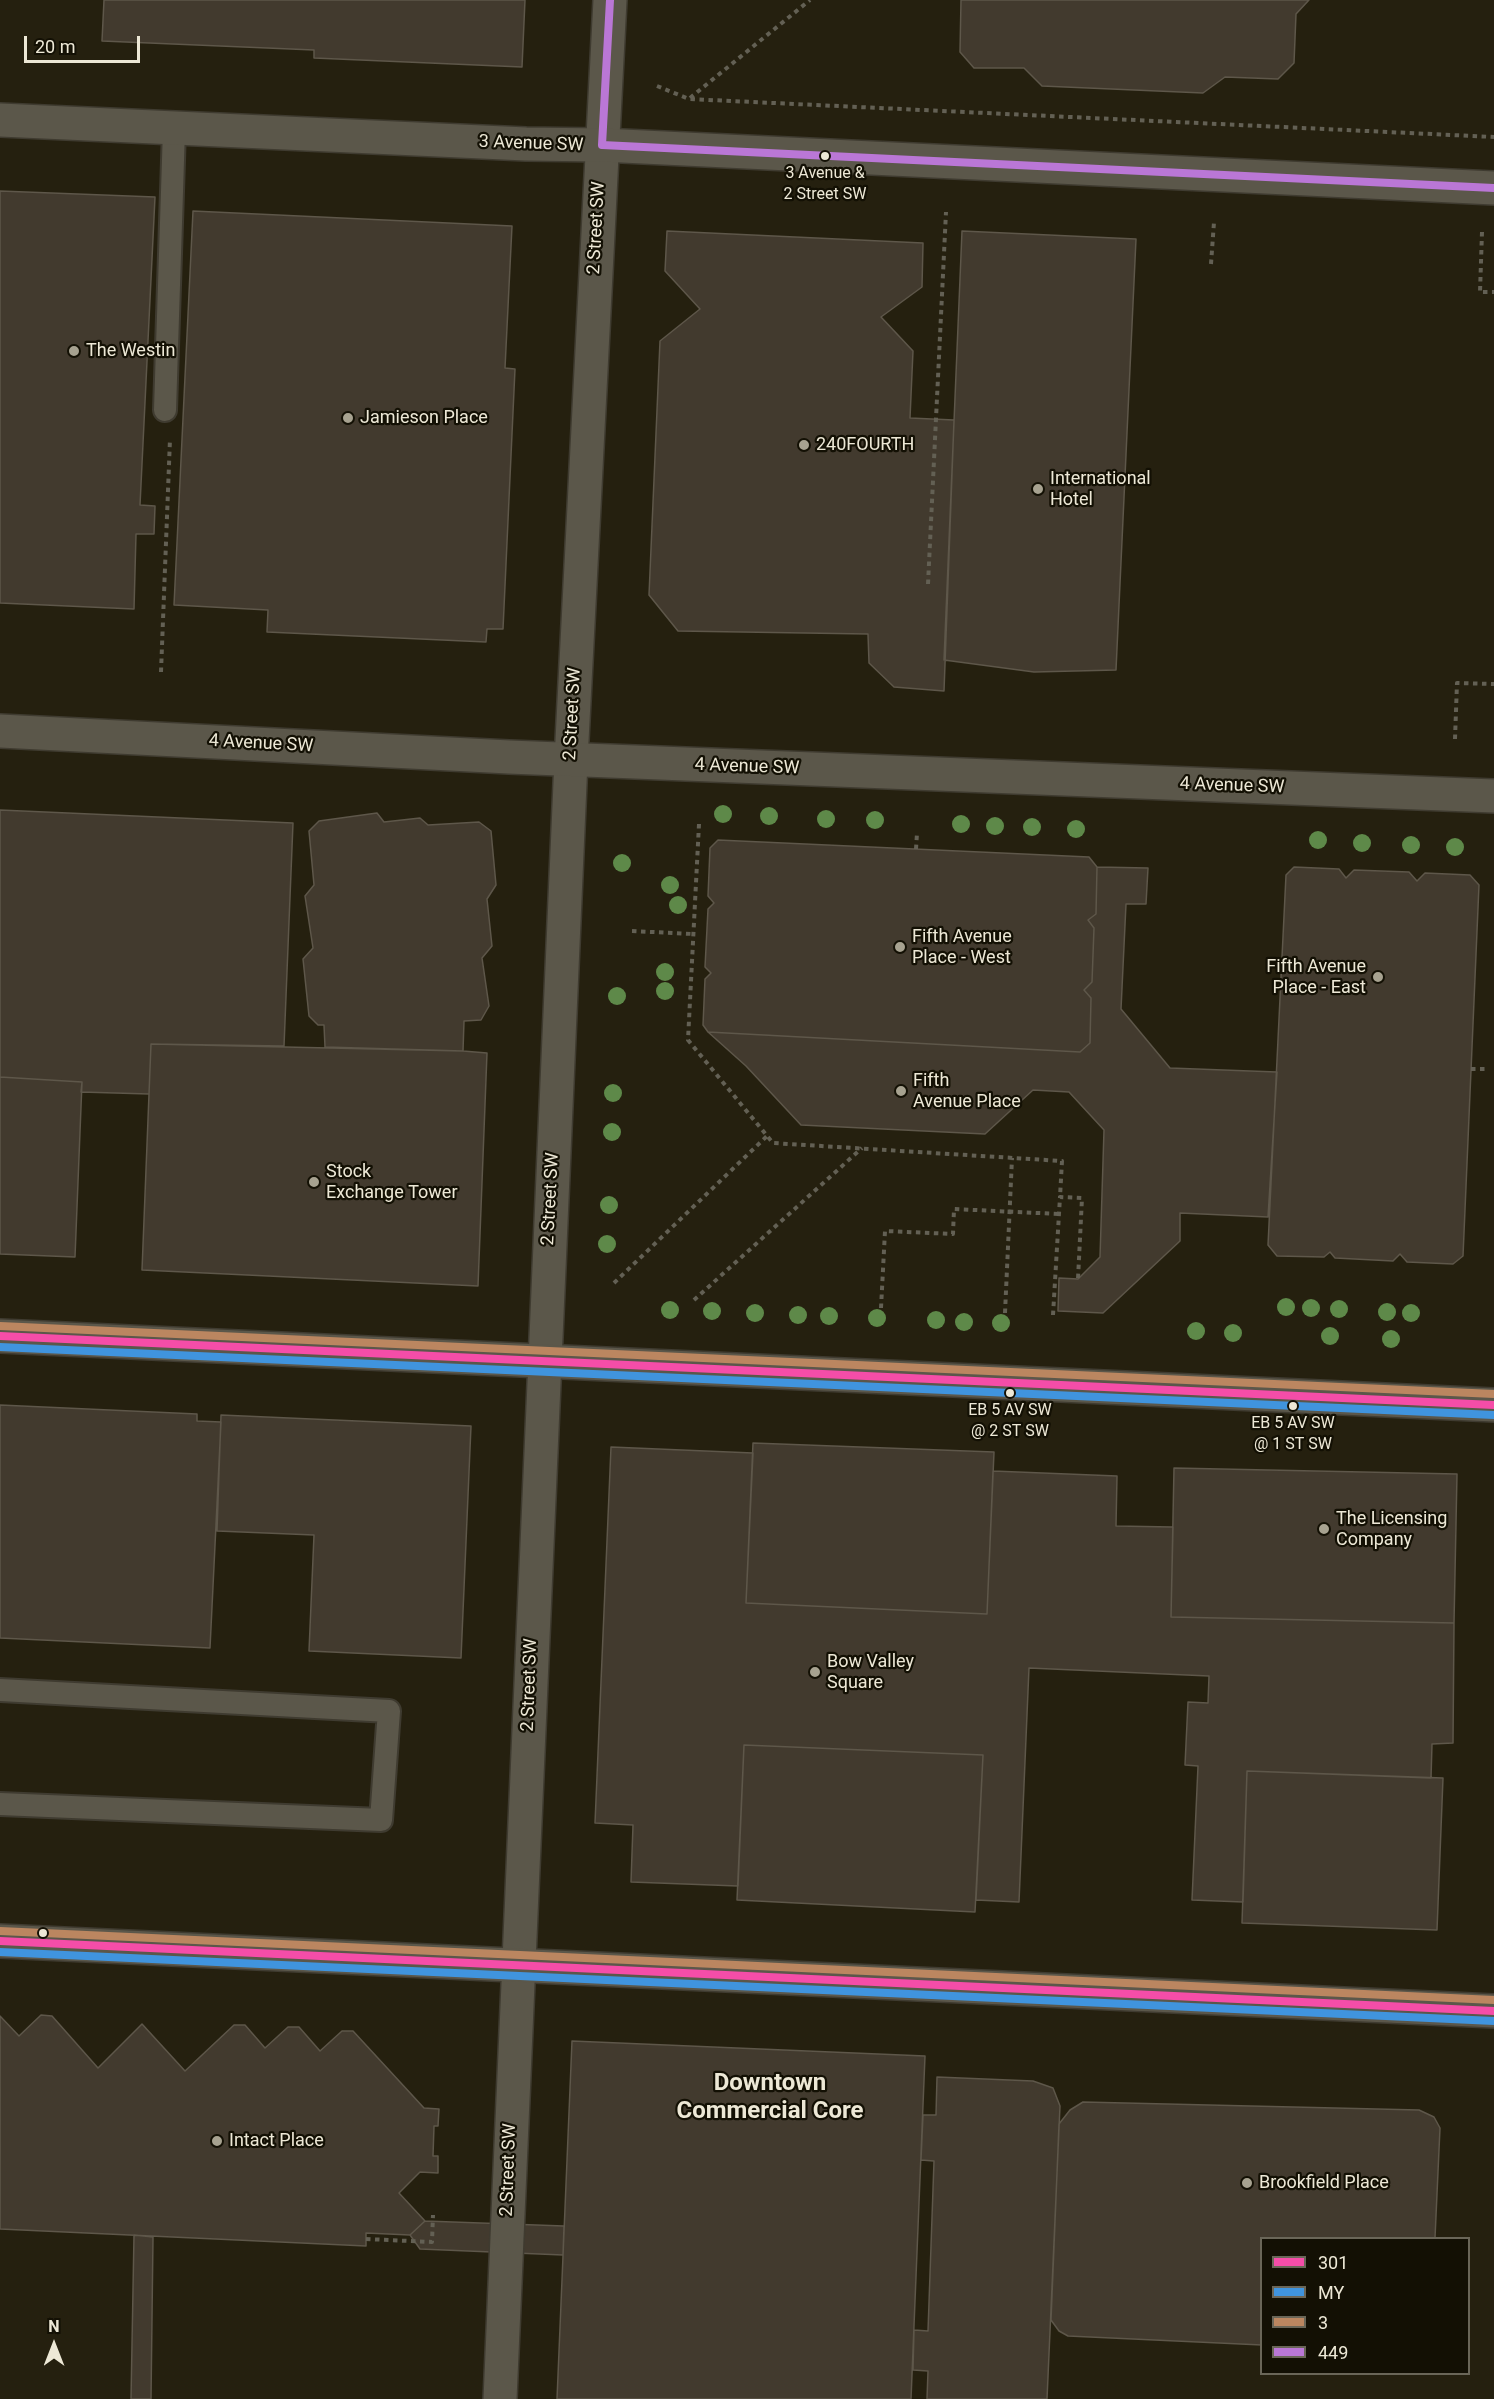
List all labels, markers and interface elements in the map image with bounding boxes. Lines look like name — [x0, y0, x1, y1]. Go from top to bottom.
scale bar — [27, 24, 142, 62]
text: 20 m — [35, 36, 75, 57]
street label: 3 Avenue SW — [478, 131, 584, 157]
marker: 3 Avenue & 2 Street SW — [819, 150, 831, 162]
place label: 3 Avenue & 2 Street SW — [784, 164, 866, 202]
street label: 2 Street SW — [584, 181, 610, 275]
place label: The Westin — [86, 340, 175, 362]
marker: The Westin — [67, 344, 81, 358]
place label: Jamieson Place — [360, 407, 488, 429]
marker: Jamieson Place — [341, 411, 355, 425]
place label: 240FOURTH — [816, 434, 914, 456]
marker: 240FOURTH — [797, 438, 811, 452]
place label: International Hotel — [1050, 468, 1151, 510]
marker: International Hotel — [1031, 482, 1045, 496]
street label: 2 Street SW — [560, 667, 586, 761]
street label: 4 Avenue SW — [208, 730, 314, 758]
street label: 4 Avenue SW — [694, 754, 800, 780]
street label: 4 Avenue SW — [1179, 773, 1285, 799]
place label: Fifth Avenue Place - West — [912, 926, 1012, 968]
marker: Fifth Avenue Place - West — [893, 940, 907, 954]
place label: Fifth Avenue Place - East — [1266, 956, 1366, 998]
marker: Fifth Avenue Place - East — [1371, 970, 1385, 984]
place label: Fifth Avenue Place — [913, 1070, 1021, 1112]
marker: Fifth Avenue Place — [894, 1084, 908, 1098]
street label: 2 Street SW — [538, 1152, 564, 1246]
place label: Stock Exchange Tower — [326, 1161, 457, 1204]
marker: Stock Exchange Tower — [307, 1175, 321, 1189]
marker: EB 5 AV SW @ 2 ST SW — [1004, 1387, 1016, 1399]
marker: EB 5 AV SW @ 1 ST SW — [1287, 1400, 1299, 1412]
place label: EB 5 AV SW @ 2 ST SW — [968, 1401, 1052, 1439]
place label: EB 5 AV SW @ 1 ST SW — [1251, 1414, 1335, 1452]
place label: The Licensing Company — [1336, 1508, 1447, 1550]
marker: The Licensing Company — [1317, 1522, 1331, 1536]
street label: 2 Street SW — [518, 1638, 542, 1732]
place label: Bow Valley Square — [827, 1651, 914, 1694]
marker: Bow Valley Square — [808, 1665, 822, 1679]
unlabelled marker — [37, 1927, 49, 1939]
district label: Downtown Commercial Core — [676, 2070, 864, 2126]
street label: 2 Street SW — [497, 2123, 521, 2217]
place label: Intact Place — [229, 2130, 324, 2152]
marker: Intact Place — [210, 2134, 224, 2148]
place label: Brookfield Place — [1259, 2172, 1389, 2194]
marker: Brookfield Place — [1240, 2176, 1254, 2190]
legend — [1260, 2237, 1470, 2375]
text: 301 — [1318, 2252, 1348, 2273]
text: MY — [1318, 2282, 1344, 2303]
text: 3 — [1318, 2312, 1328, 2333]
north arrow — [24, 2315, 84, 2375]
text: N — [48, 2317, 60, 2336]
text: 449 — [1318, 2342, 1348, 2363]

